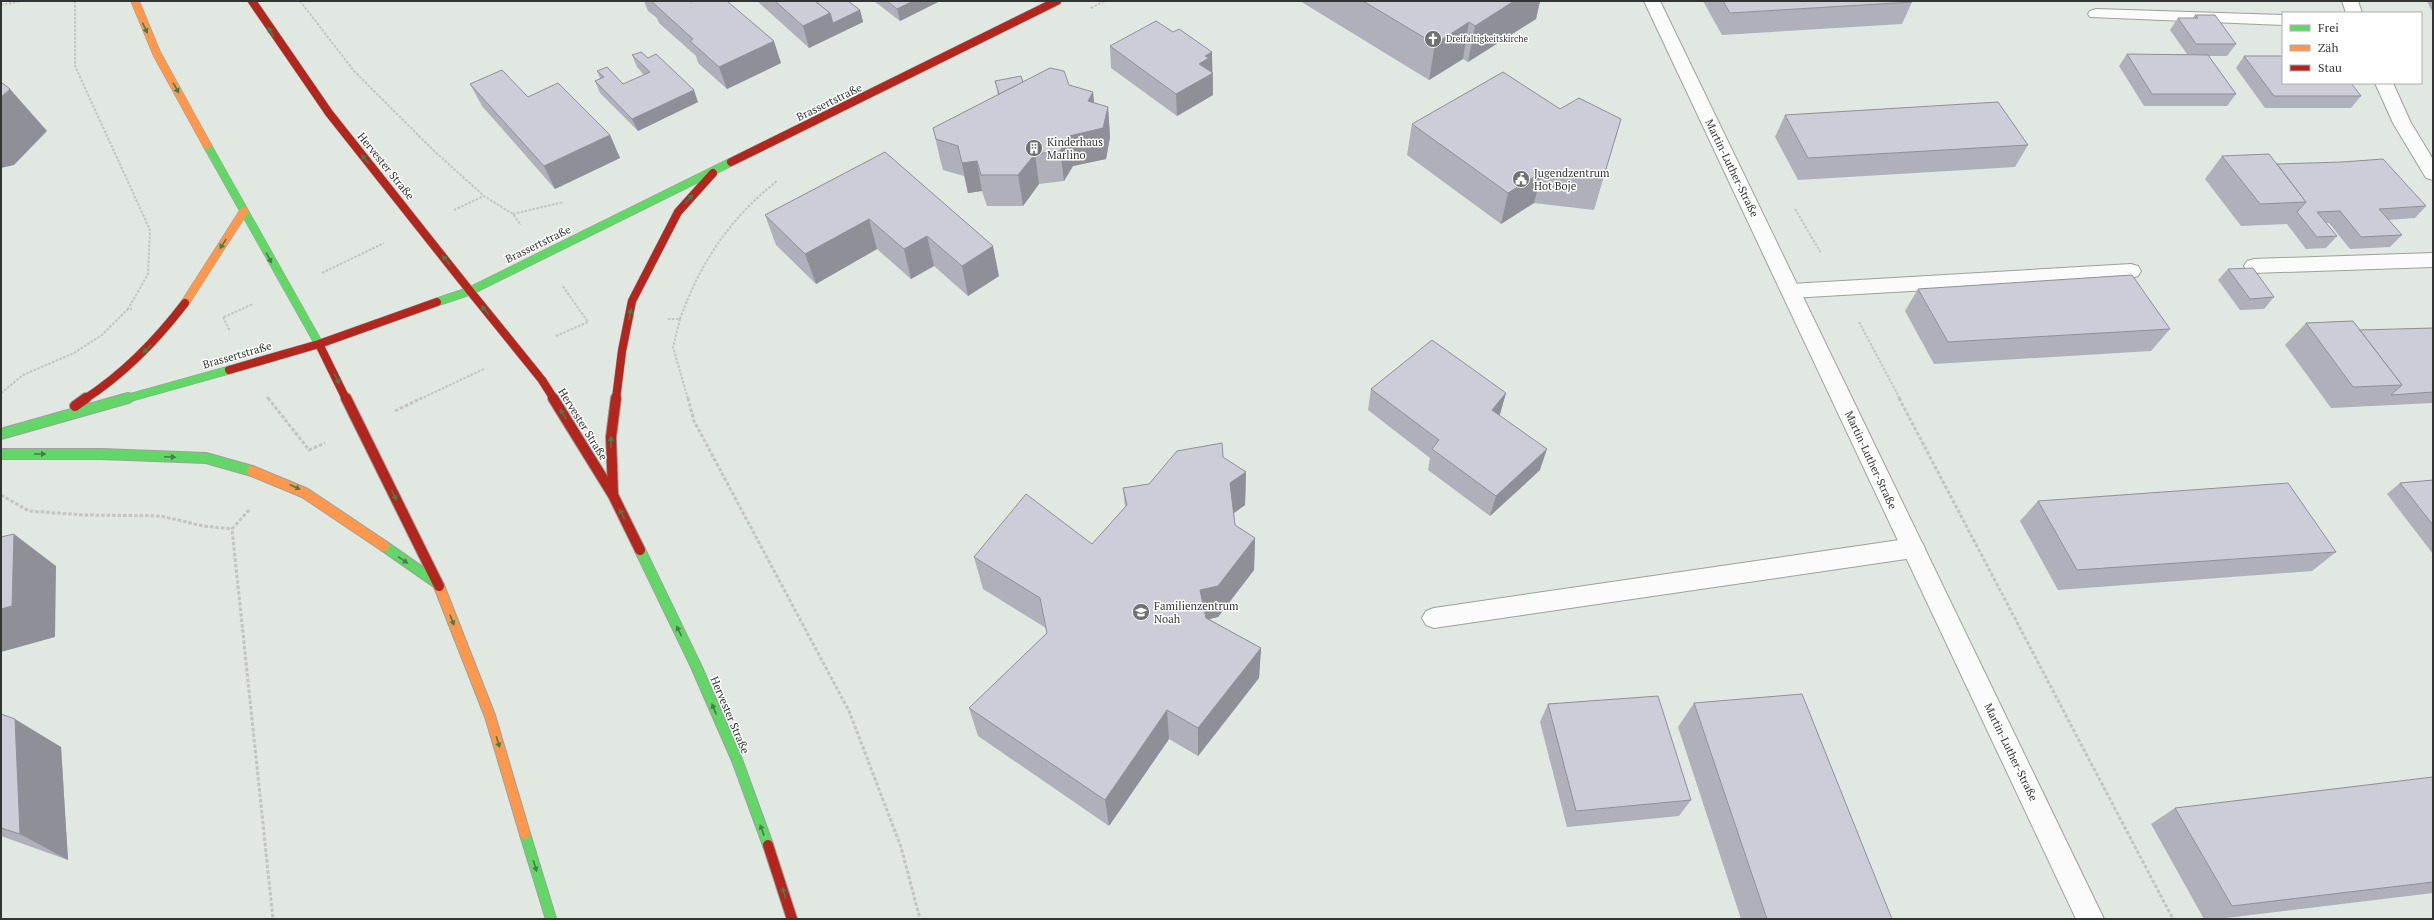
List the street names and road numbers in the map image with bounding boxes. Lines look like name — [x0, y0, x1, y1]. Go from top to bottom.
street label: Brassertstraße — [794, 80, 864, 124]
street label: Martin-Luther-Straße — [1702, 117, 1762, 220]
street label: Hervester Straße — [355, 130, 418, 203]
street label: Brassertstraße — [503, 222, 573, 266]
street label: Brassertstraße — [201, 338, 274, 372]
street label: Hervester Straße — [555, 385, 611, 463]
street label: Martin-Luther-Straße — [1842, 408, 1900, 512]
street label: Hervester Straße — [707, 674, 753, 756]
street label: Martin-Luther-Straße — [1981, 701, 2041, 804]

